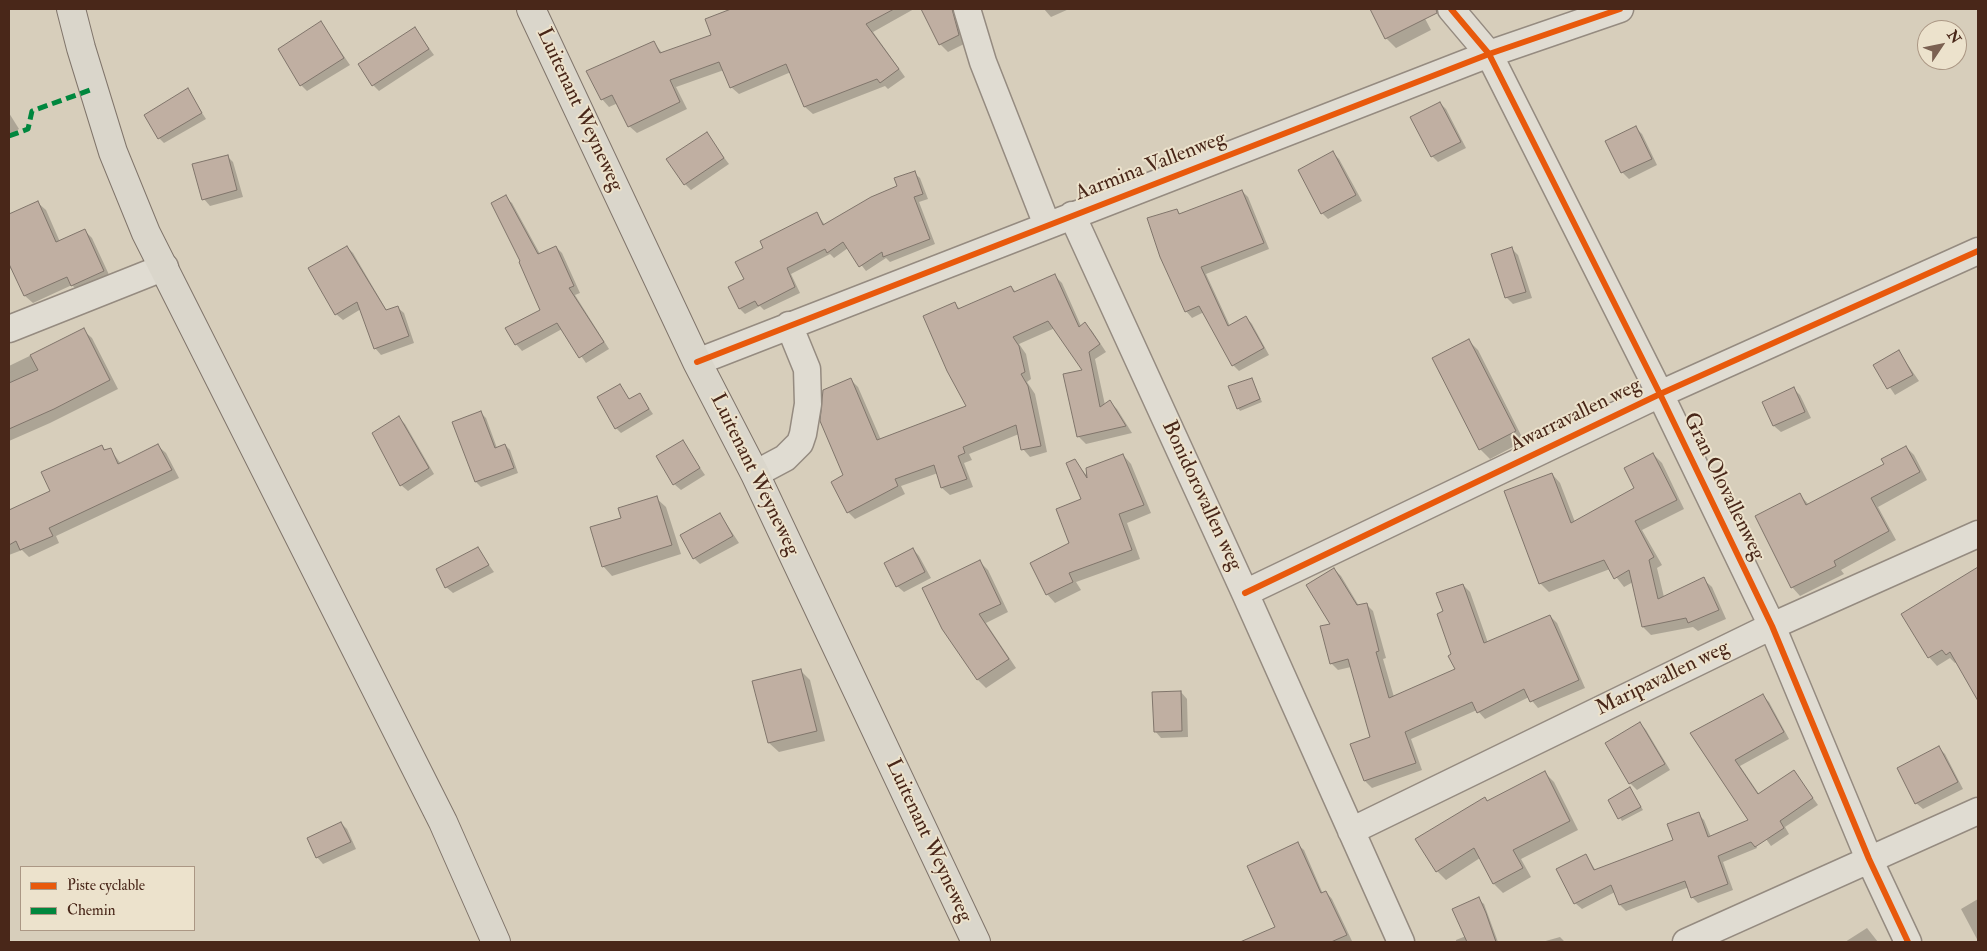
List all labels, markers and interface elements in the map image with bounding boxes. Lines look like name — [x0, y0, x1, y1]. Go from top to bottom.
north arrow — [1917, 20, 1967, 70]
street label: Luitenant Weyneweg — [530, 24, 628, 196]
text: N — [1943, 27, 1965, 47]
street label: Aarmina Vallenweg — [1072, 127, 1230, 207]
street label: Awarravallen weg — [1506, 373, 1646, 459]
street label: Luitenant Weyneweg — [704, 390, 804, 560]
street label: Gran Olovallenweg — [1676, 409, 1770, 565]
street label: Bonidorovallen weg — [1155, 417, 1247, 575]
street label: Maripavallen weg — [1592, 636, 1734, 722]
street label: Luitenant Weyneweg — [879, 755, 977, 927]
legend — [20, 866, 195, 931]
text: Piste cyclable — [67, 876, 145, 895]
text: Chemin — [67, 901, 116, 920]

